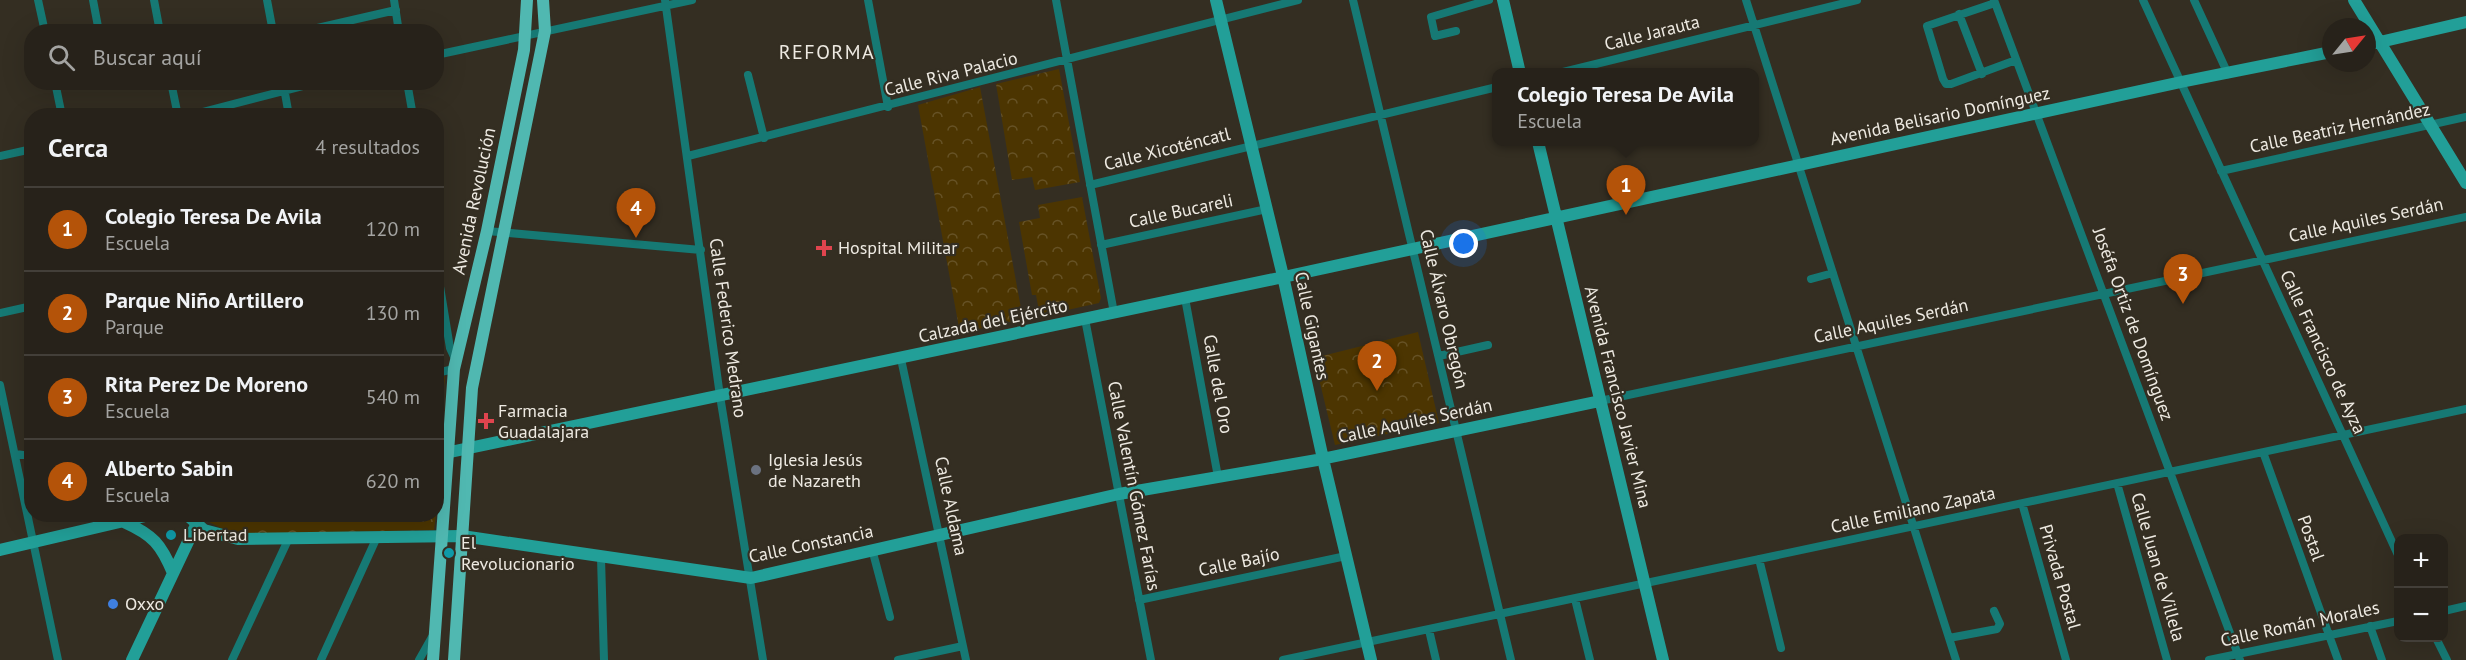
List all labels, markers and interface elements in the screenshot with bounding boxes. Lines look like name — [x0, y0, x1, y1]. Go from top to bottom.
street label: Calle Jarauta — [1602, 10, 1702, 55]
north arrow — [2322, 18, 2376, 72]
search box — [24, 24, 444, 90]
district label: REFORMA — [779, 39, 875, 65]
icon: search — [45, 41, 78, 74]
text: Buscar aquí — [93, 43, 202, 71]
street label: Calle Riva Palacio — [882, 46, 1020, 101]
popup — [1492, 68, 1759, 146]
text: Colegio Teresa De Avila — [1517, 80, 1734, 108]
street label: Avenida Belisario Domínguez — [1828, 81, 2052, 150]
street label: Calle Beatriz Hernández — [2248, 97, 2432, 158]
text: Escuela — [1517, 108, 1582, 134]
street label: Calle Xicoténcatl — [1101, 122, 1233, 175]
street label: Avenida Revolución — [447, 125, 500, 277]
text: Cerca — [48, 131, 108, 164]
text: 4 resultados — [315, 134, 420, 160]
pin: 1 — [1606, 166, 1646, 215]
pin: 4 — [616, 188, 656, 238]
street label: Calle Bucareli — [1127, 188, 1235, 233]
street label: Calle Aquiles Serdán — [2287, 192, 2445, 247]
text: Colegio Teresa De Avila — [105, 202, 322, 230]
text: 1 — [62, 216, 73, 242]
text: 120 m — [366, 216, 420, 242]
street label: Joséfa Ortiz de Domínguez — [2087, 223, 2179, 424]
street label: Calle Álvaro Obregón — [1415, 227, 1474, 391]
your location — [1449, 229, 1478, 258]
text: Escuela — [105, 230, 170, 256]
place label: Hospital Militar — [838, 236, 957, 259]
street label: Calle Federico Medrano — [704, 237, 753, 419]
marker: Hospital Militar — [815, 239, 833, 257]
pin: 3 — [2164, 254, 2202, 304]
street label: Calle Francisco de Ayza — [2275, 266, 2372, 437]
street label: Calle Gigantes — [1290, 270, 1335, 382]
street label: Avenida Francisco Javier Mina — [1580, 283, 1657, 510]
text: Parque Niño Artillero — [105, 286, 304, 314]
street label: Calzada del Ejército — [916, 293, 1069, 348]
street label: Calle Aquiles Serdán — [1812, 293, 1970, 348]
text: 2 — [62, 300, 73, 326]
text: 130 m — [366, 300, 420, 326]
text: Parque — [105, 314, 164, 340]
street label: Calle del Oro — [1198, 333, 1239, 435]
pin: 2 — [1358, 342, 1396, 391]
text: Rita Perez De Moreno — [105, 370, 308, 398]
street label: Calle Valentín Gómez Farías — [1103, 379, 1166, 593]
text: 3 — [62, 384, 73, 410]
text: 540 m — [366, 384, 420, 410]
street label: Calle Aquiles Serdán — [1336, 393, 1494, 448]
text: Escuela — [105, 398, 170, 424]
place label: Farmacia Guadalajara — [498, 399, 589, 443]
marker: Farmacia Guadalajara — [479, 414, 493, 428]
place label: Iglesia Jesús de Nazareth — [768, 448, 863, 492]
text: Alberto Sabin — [105, 454, 233, 482]
street label: Calle Aldama — [930, 454, 973, 558]
marker: Iglesia Jesús de Nazareth — [749, 463, 763, 477]
text: 4 — [62, 468, 73, 494]
text: 620 m — [366, 468, 420, 494]
street label: Calle Emiliano Zapata — [1829, 481, 1997, 538]
text: Escuela — [105, 482, 170, 508]
street label: Calle Juan de Villela — [2126, 490, 2191, 644]
street label: Postal — [2293, 512, 2331, 565]
street label: Calle Constancia — [746, 519, 875, 568]
street label: Privada Postal — [2034, 522, 2087, 633]
place label: Libertad — [183, 523, 247, 546]
marker: Libertad — [164, 528, 178, 542]
place label: El Revolucionario — [461, 531, 575, 575]
map controls — [2394, 534, 2448, 642]
button: + — [2394, 534, 2448, 588]
street label: Calle Bajío — [1196, 542, 1281, 581]
marker: El Revolucionario — [442, 546, 456, 560]
button: − — [2394, 588, 2448, 642]
place label: Oxxo — [125, 592, 164, 615]
street label: Calle Román Morales — [2218, 595, 2382, 652]
marker: Oxxo — [106, 597, 120, 611]

